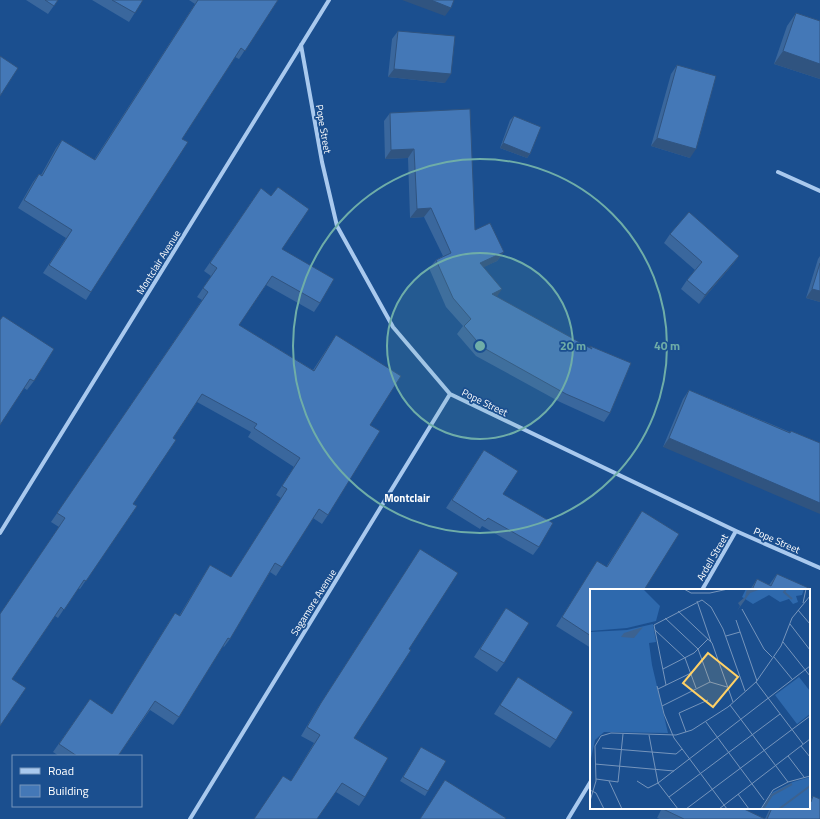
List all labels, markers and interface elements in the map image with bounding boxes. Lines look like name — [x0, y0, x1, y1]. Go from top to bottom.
street label: Pope Street — [312, 103, 335, 155]
street label: Montclair Avenue — [133, 227, 184, 297]
text: 20 m — [560, 336, 586, 355]
text: 40 m — [654, 336, 680, 355]
centre of rings — [473, 339, 487, 353]
street label: Pope Street — [459, 385, 511, 420]
district label: Montclair — [384, 490, 430, 506]
street label: Pope Street — [751, 524, 803, 558]
street label: Ardell Street — [693, 530, 732, 584]
street label: Sagamore Avenue — [287, 566, 340, 639]
inset map — [590, 589, 810, 809]
legend — [12, 755, 142, 807]
text: Road — [48, 761, 74, 780]
text: Building — [48, 781, 89, 800]

